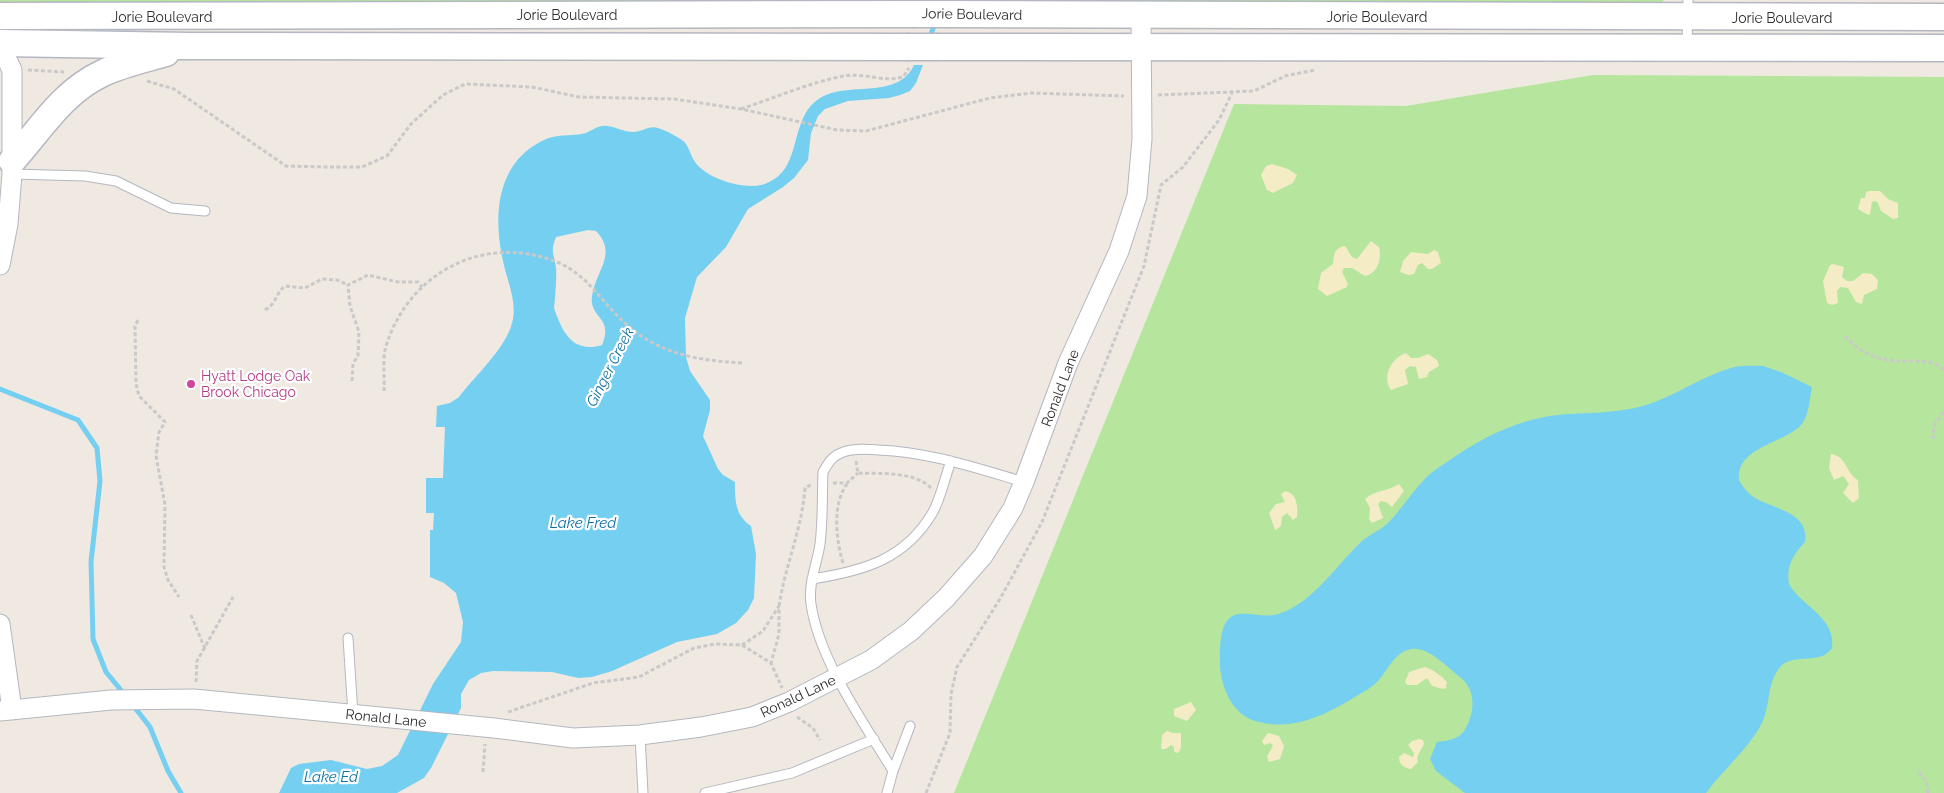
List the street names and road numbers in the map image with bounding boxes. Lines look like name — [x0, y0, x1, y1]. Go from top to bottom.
street label: Jorie Boulevard — [921, 5, 1023, 23]
street label: Jorie Boulevard — [517, 7, 617, 23]
street label: Jorie Boulevard — [112, 9, 212, 25]
street label: Jorie Boulevard — [1327, 9, 1427, 25]
street label: Jorie Boulevard — [1732, 10, 1832, 26]
street label: Ronald Lane — [1038, 347, 1082, 429]
street label: Ronald Lane — [758, 672, 838, 720]
street label: Ronald Lane — [345, 706, 427, 730]

